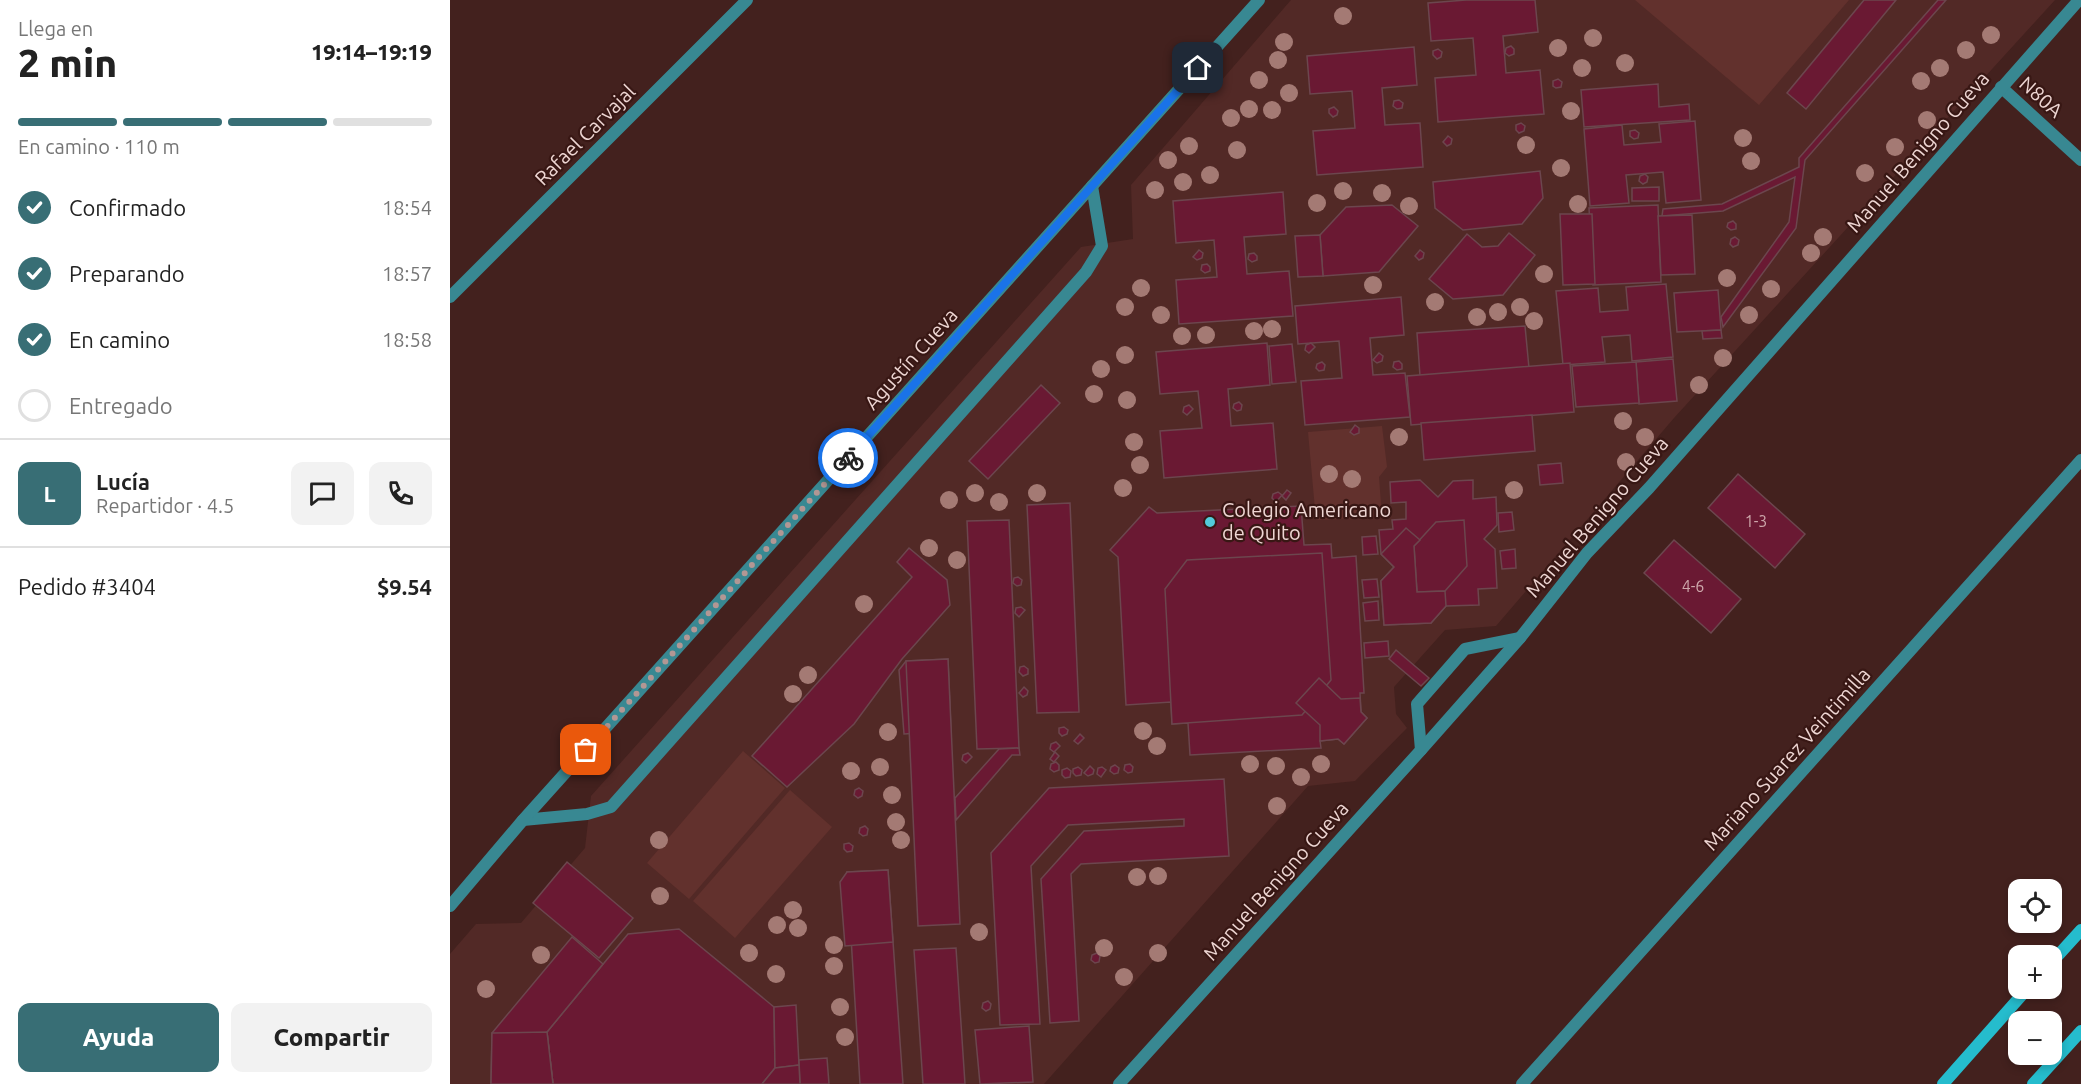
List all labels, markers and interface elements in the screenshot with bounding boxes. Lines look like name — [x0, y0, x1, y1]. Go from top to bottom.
text: Llega en — [18, 17, 93, 40]
text: 19:14–19:19 — [311, 39, 432, 64]
text: 2 min — [18, 41, 117, 84]
pin — [1172, 42, 1223, 93]
icon: home — [1181, 51, 1214, 84]
street label: Manuel Benigno Cueva — [1842, 67, 1994, 237]
street label: N80A — [2015, 71, 2068, 122]
street label: Rafael Carvajal — [530, 80, 640, 190]
text: En camino · 110 m — [18, 135, 180, 158]
icon: check — [18, 191, 51, 224]
text: Confirmado — [69, 195, 186, 220]
text: 18:54 — [382, 196, 432, 219]
icon: check — [18, 257, 51, 290]
text: Preparando — [69, 261, 185, 286]
text: 18:57 — [382, 262, 432, 285]
street label: Agustín Cueva — [859, 303, 962, 414]
icon: check — [18, 323, 51, 356]
text: En camino — [69, 327, 170, 352]
text: 18:58 — [382, 328, 432, 351]
text: Entregado — [69, 393, 173, 418]
courier — [818, 428, 878, 488]
street label: Manuel Benigno Cueva — [1521, 432, 1673, 602]
icon: bike — [832, 442, 865, 475]
button: chat — [291, 462, 354, 525]
button: phone — [369, 462, 432, 525]
text: Lucía — [96, 469, 150, 494]
text: L — [43, 481, 56, 506]
text: Repartidor · 4.5 — [96, 494, 234, 517]
place label: Colegio Americano de Quito — [1222, 498, 1391, 544]
house number: 1-3 — [1745, 512, 1767, 530]
marker: Colegio Americano de Quito — [1203, 515, 1217, 529]
text: Pedido #3404 — [18, 574, 156, 599]
text: $9.54 — [377, 574, 432, 599]
house number: 4-6 — [1682, 577, 1704, 595]
street label: Mariano Suarez Veintimilla — [1699, 663, 1875, 855]
pin — [560, 724, 611, 775]
icon: bag — [569, 733, 602, 766]
street label: Manuel Benigno Cueva — [1198, 797, 1353, 965]
map controls — [2008, 879, 2062, 1065]
button: locate — [2008, 879, 2062, 933]
button: + — [2008, 945, 2062, 999]
button: Ayuda — [18, 1003, 219, 1072]
button: Compartir — [231, 1003, 432, 1072]
button: − — [2008, 1011, 2062, 1065]

